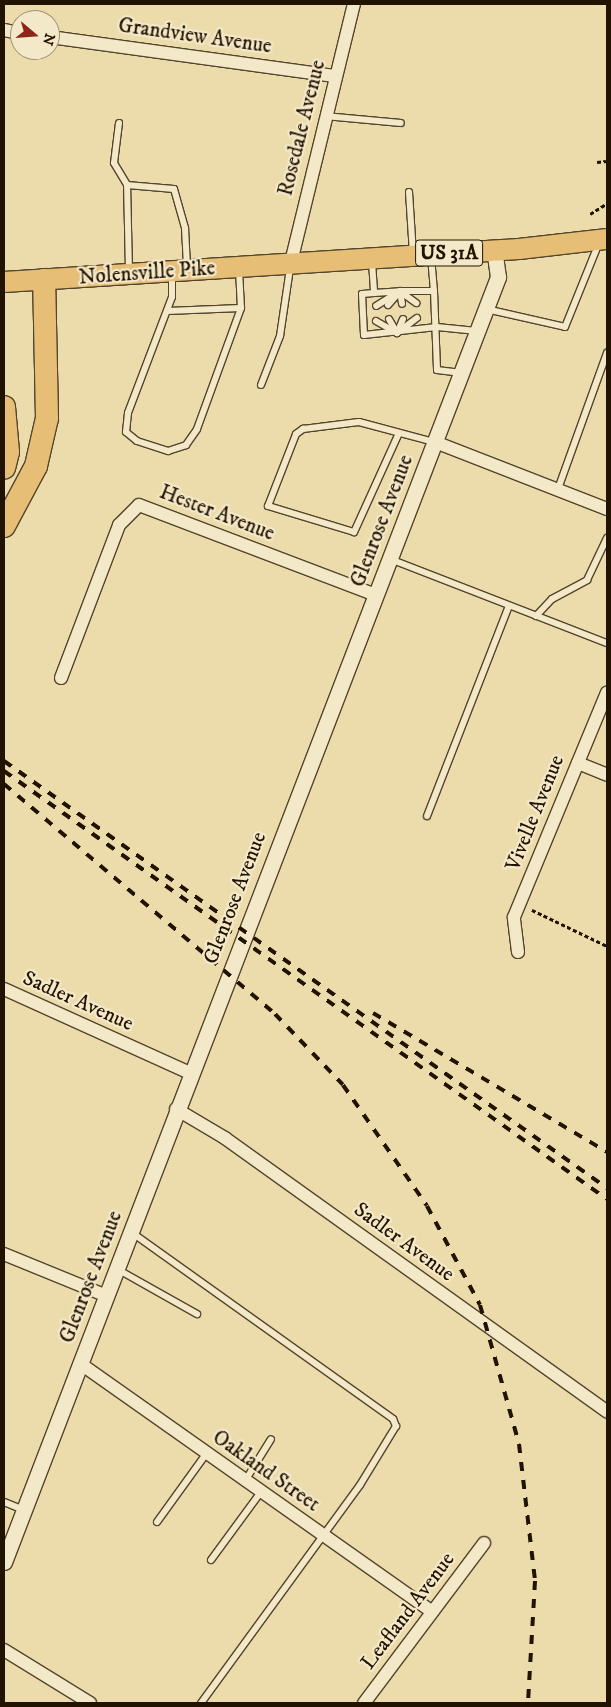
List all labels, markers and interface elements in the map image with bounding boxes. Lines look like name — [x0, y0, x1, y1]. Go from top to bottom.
north arrow — [10, 10, 60, 60]
street label: Grandview Avenue — [117, 13, 273, 59]
text: N — [38, 31, 59, 48]
street label: Rosedale Avenue — [273, 57, 331, 199]
road number: US 31A — [414, 236, 484, 270]
street label: Nolensville Pike — [78, 256, 216, 290]
street label: Glenrose Avenue — [345, 451, 419, 591]
street label: Hester Avenue — [156, 479, 278, 547]
street label: Vivelle Avenue — [500, 751, 570, 875]
street label: Glenrose Avenue — [198, 828, 272, 968]
street label: Sadler Avenue — [19, 965, 137, 1037]
street label: Sadler Avenue — [349, 1197, 459, 1287]
street label: Glenrose Avenue — [54, 1207, 128, 1347]
street label: Oakland Street — [208, 1425, 324, 1517]
street label: Leafland Avenue — [356, 1548, 460, 1674]

